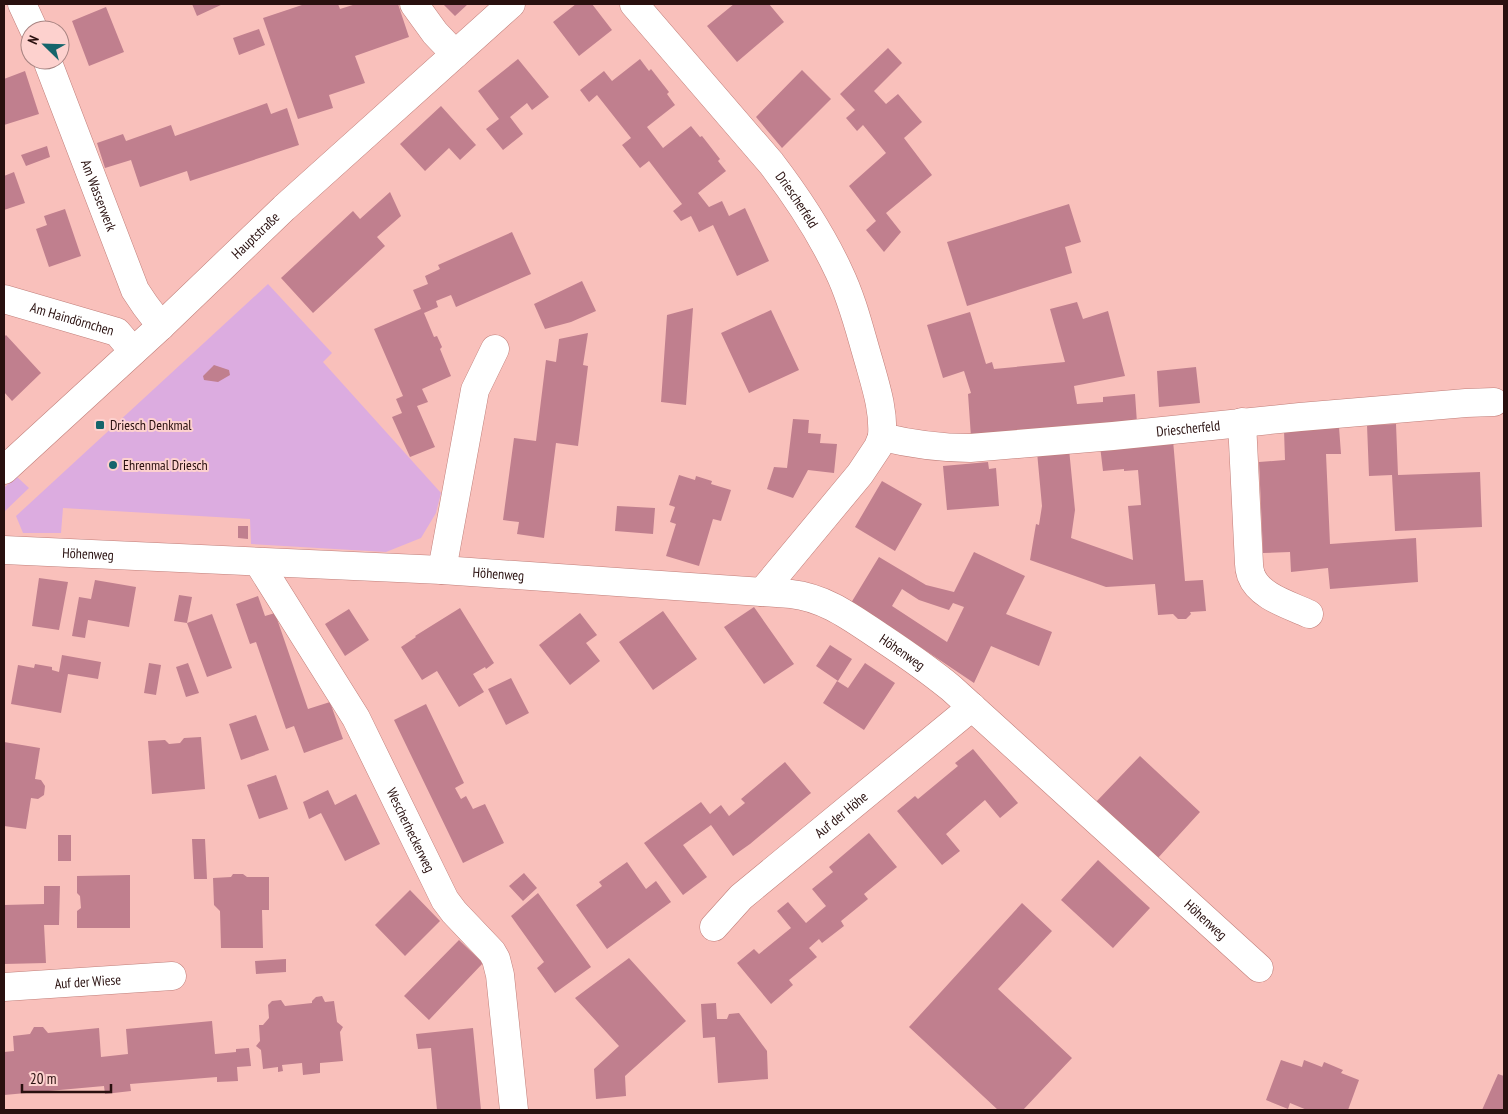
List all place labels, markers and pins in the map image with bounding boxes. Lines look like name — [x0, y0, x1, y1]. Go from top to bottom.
place label: Driesch Denkmal — [110, 416, 192, 434]
marker: Driesch Denkmal — [94, 419, 106, 431]
place label: Ehrenmal Driesch — [123, 456, 208, 474]
marker: Ehrenmal Driesch — [107, 459, 119, 471]

